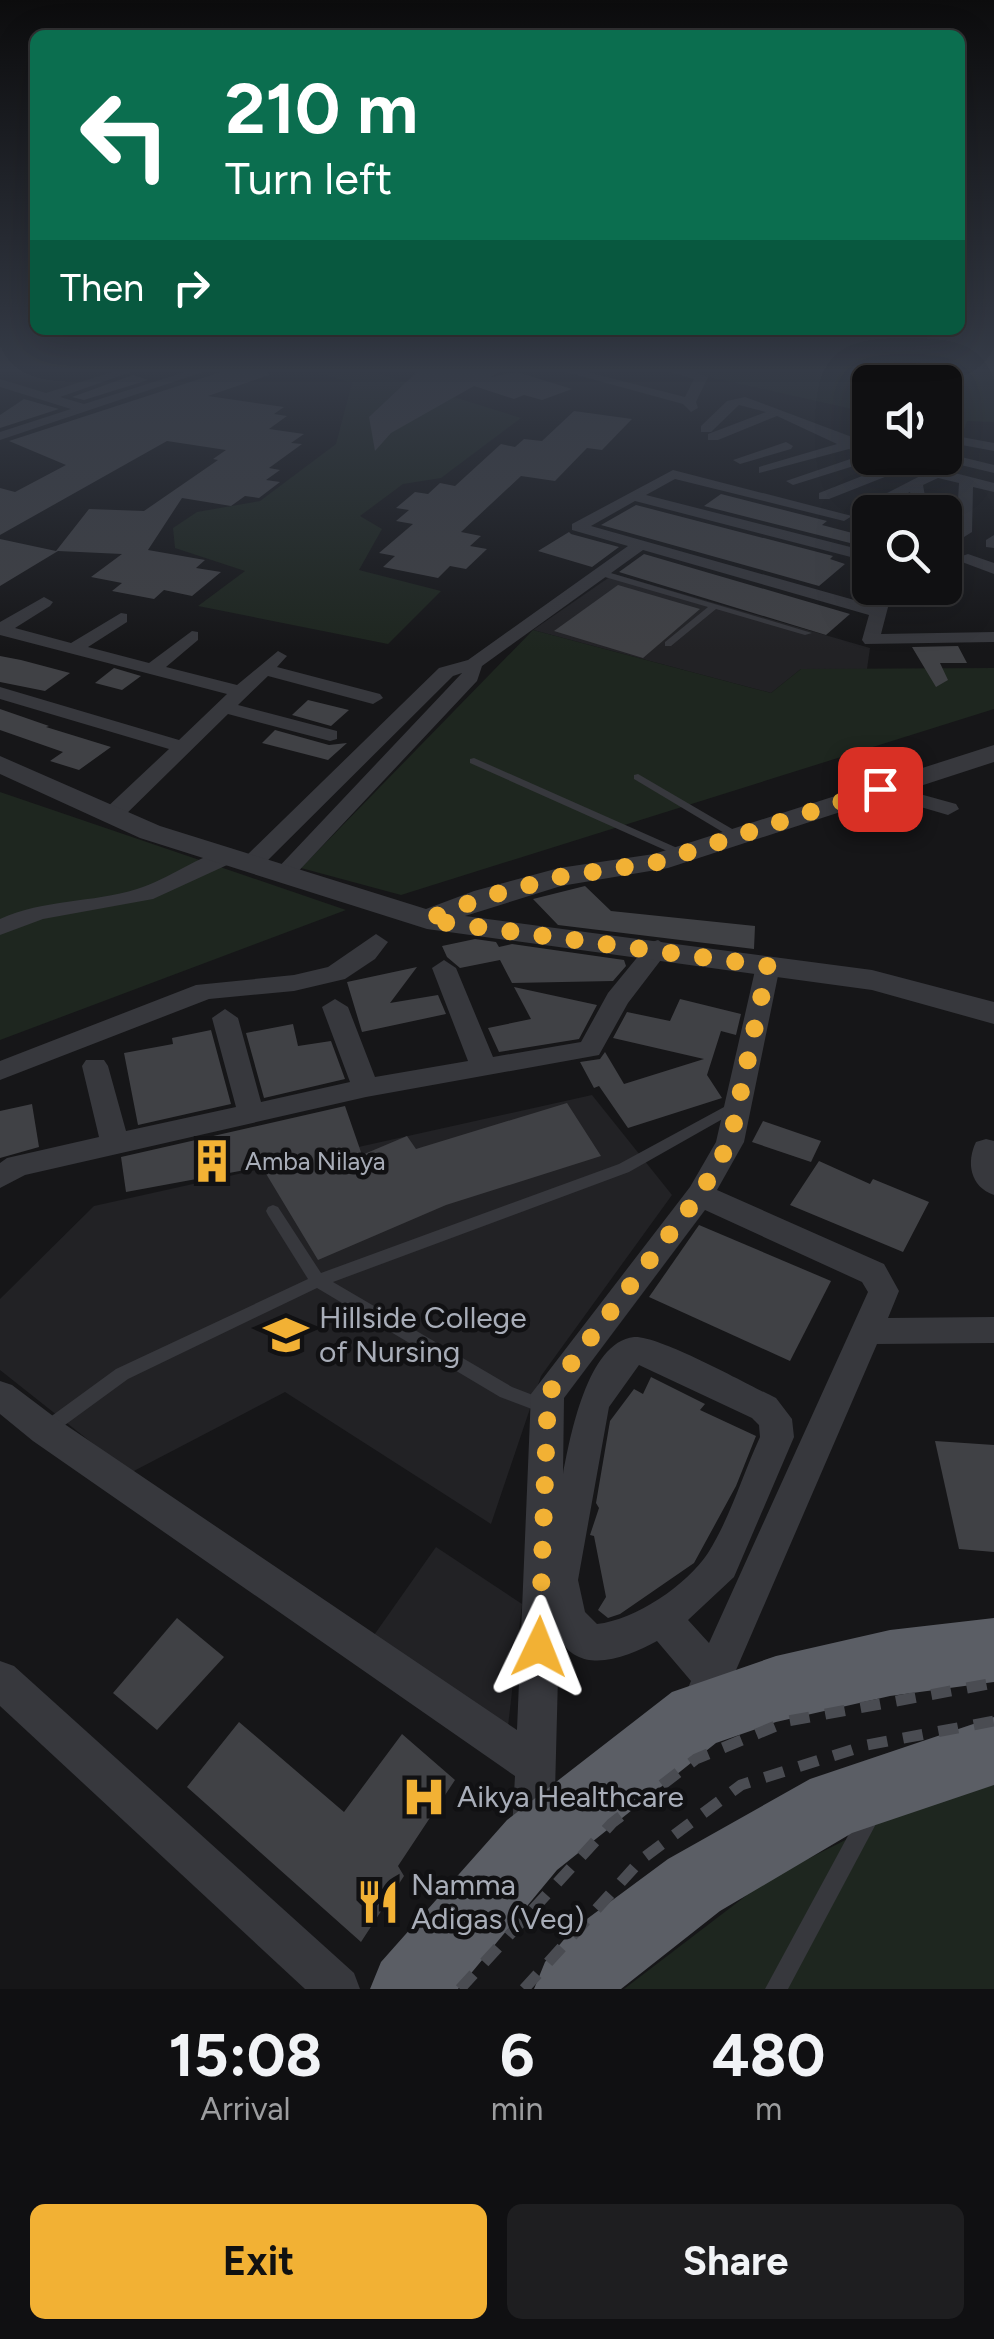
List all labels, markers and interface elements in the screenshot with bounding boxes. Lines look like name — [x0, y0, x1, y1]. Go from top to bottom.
text: 210 m — [225, 66, 418, 151]
icon: left — [60, 70, 190, 200]
text: Turn left — [225, 151, 392, 205]
icon: right — [164, 260, 219, 315]
text: Then — [60, 265, 144, 311]
map controls — [852, 365, 962, 605]
button: sound — [852, 365, 962, 475]
button: search — [852, 495, 962, 605]
pin — [838, 747, 923, 832]
icon: arrive — [853, 762, 908, 817]
building icon: Amba Nilaya — [188, 1137, 236, 1185]
place label: Amba Nilaya — [245, 1146, 386, 1176]
place label: Hillside College of Nursing — [319, 1299, 527, 1370]
school or university icon: Hillside College of Nursing — [262, 1311, 310, 1359]
position arrow — [487, 1595, 591, 1699]
hospital icon: Aikya Healthcare — [400, 1773, 448, 1821]
place label: Aikya Healthcare — [457, 1778, 684, 1815]
place label: Namma Adigas (Veg) — [411, 1866, 585, 1937]
restaurant icon: Namma Adigas (Veg) — [354, 1878, 402, 1926]
text: 15:08 — [169, 2019, 322, 2091]
text: 6 — [500, 2019, 535, 2091]
text: 480 — [712, 2019, 825, 2091]
text: Arrival — [200, 2090, 291, 2128]
text: min — [491, 2090, 543, 2128]
text: m — [755, 2090, 782, 2128]
button: Exit — [30, 2204, 487, 2319]
button: Share — [507, 2204, 964, 2319]

